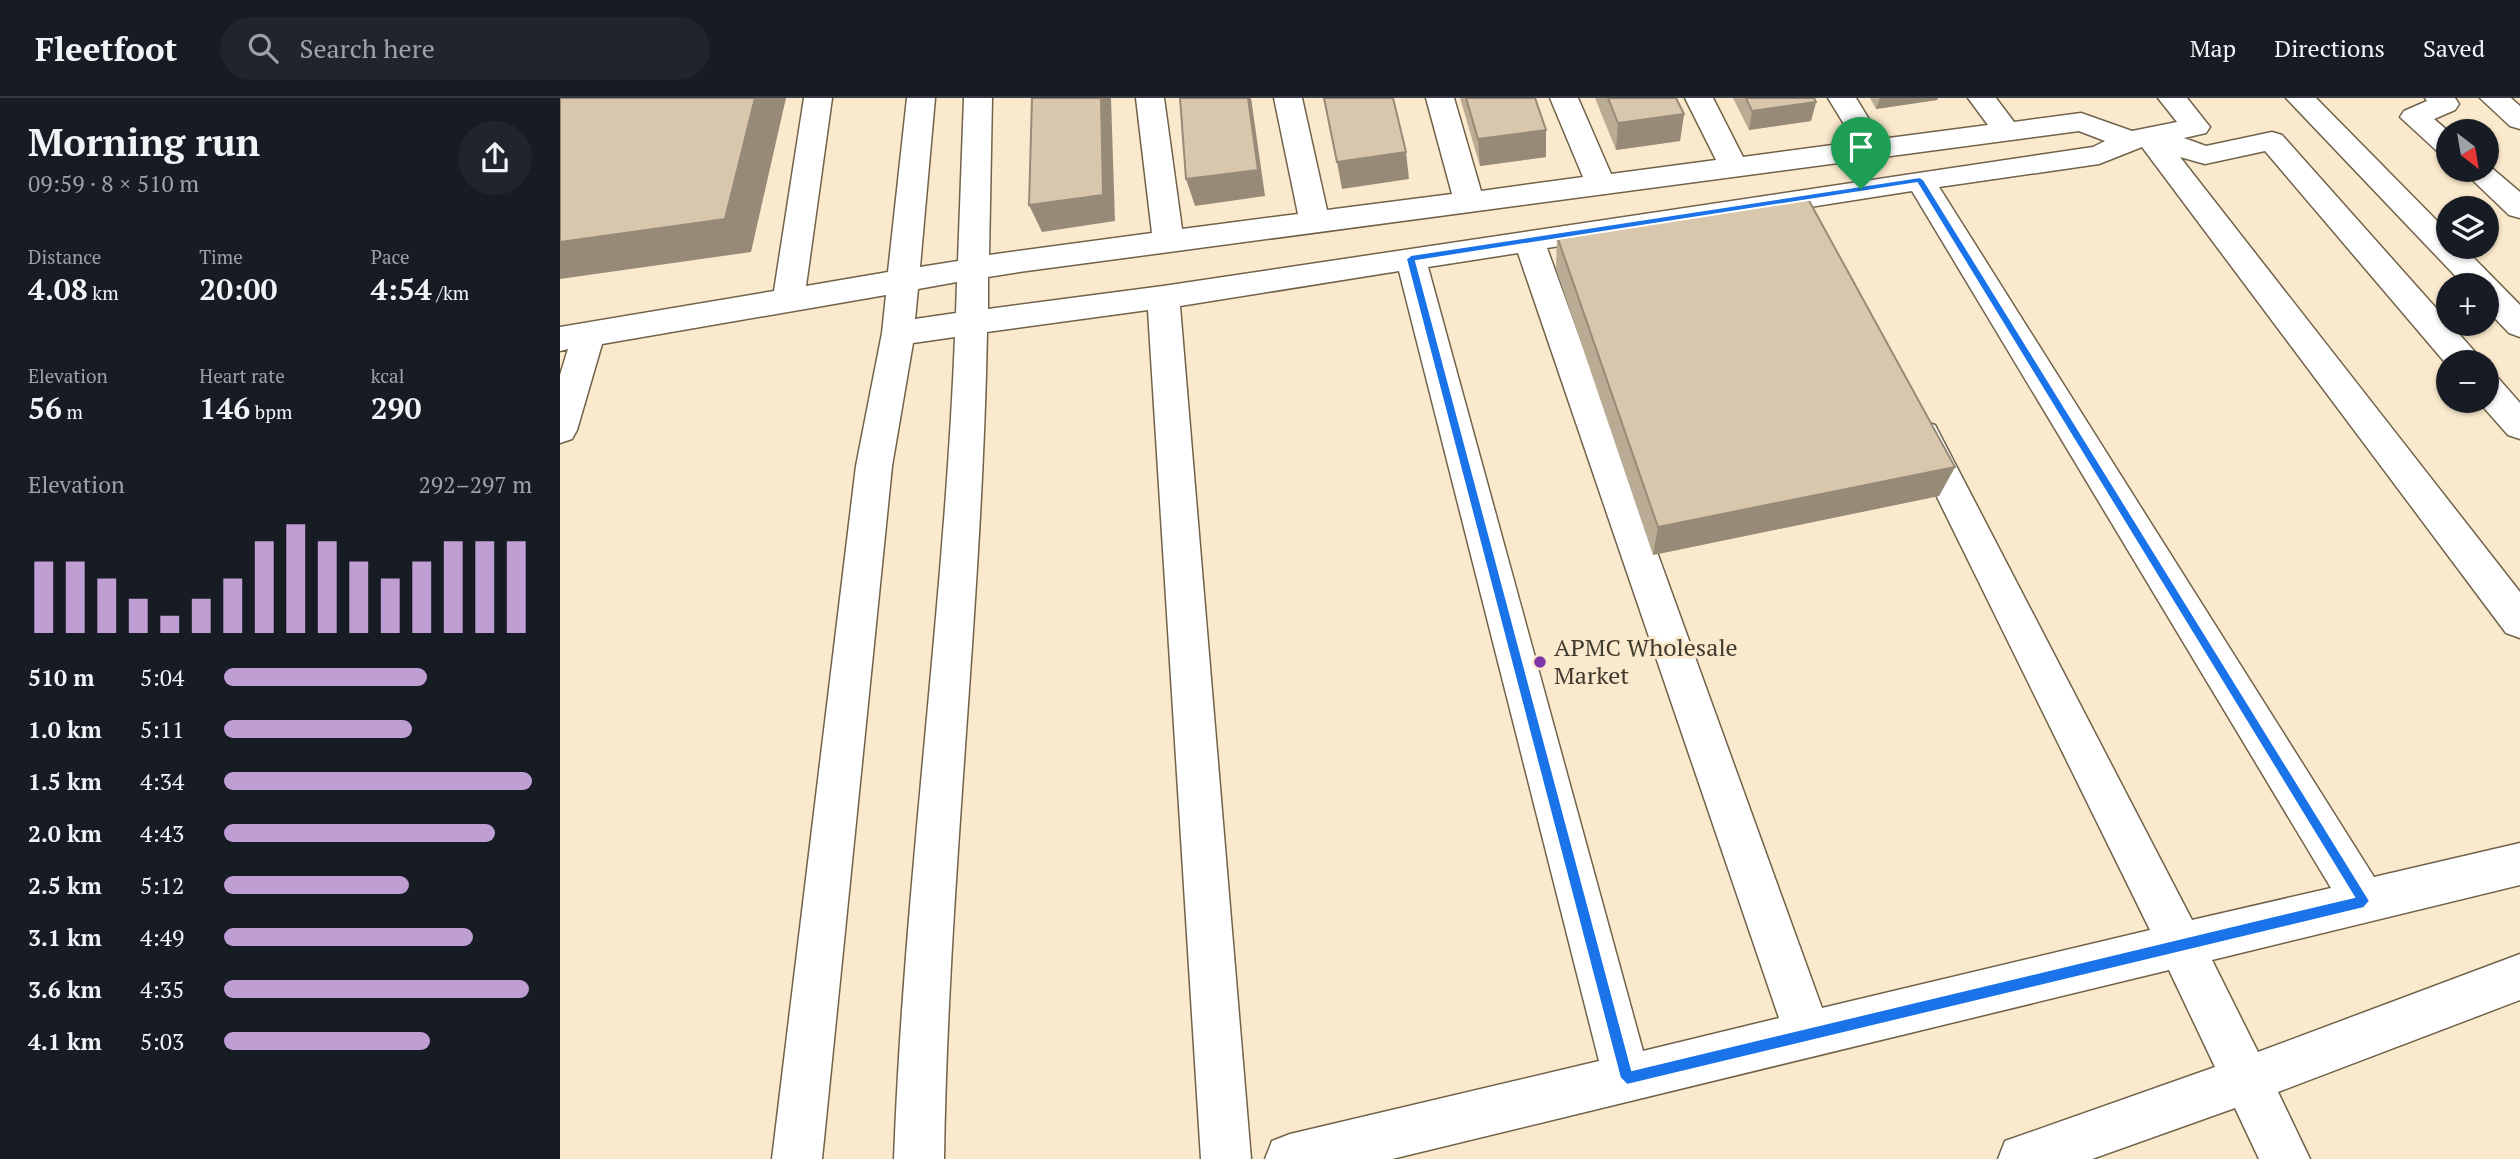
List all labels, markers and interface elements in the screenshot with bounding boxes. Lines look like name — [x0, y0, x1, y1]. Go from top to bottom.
search box — [220, 17, 710, 80]
text: Fleetfoot — [35, 27, 178, 70]
icon: search — [244, 29, 282, 67]
text: Search here — [300, 31, 435, 65]
text: Map — [2190, 32, 2236, 64]
text: Directions — [2274, 32, 2385, 64]
text: Saved — [2423, 32, 2485, 64]
text: Morning run — [28, 117, 260, 167]
pin — [1831, 117, 1891, 189]
north arrow — [2436, 119, 2499, 182]
map controls — [2436, 119, 2499, 413]
button: share — [458, 121, 532, 195]
icon: arrive — [1842, 128, 1880, 166]
text: 09:59 · 8 × 510 m — [28, 168, 199, 199]
button: layers — [2436, 196, 2499, 259]
text: Distance — [28, 244, 101, 269]
text: Time — [199, 244, 243, 269]
text: Pace — [371, 244, 410, 269]
text: 4.08 — [28, 269, 88, 309]
text: 20:00 — [199, 269, 277, 309]
text: 4:54 — [371, 269, 432, 309]
button: + — [2436, 273, 2499, 336]
text: km — [88, 280, 119, 305]
text: /km — [432, 280, 469, 305]
button: − — [2436, 350, 2499, 413]
text: Elevation — [28, 363, 108, 388]
text: Heart rate — [199, 363, 285, 388]
text: kcal — [371, 363, 404, 388]
text: 56 — [28, 388, 62, 428]
text: 146 — [199, 388, 250, 428]
text: 290 — [371, 388, 422, 428]
text: m — [62, 399, 83, 424]
text: bpm — [250, 399, 292, 424]
text: Elevation — [28, 469, 125, 500]
text: 292–297 m — [419, 469, 532, 500]
place label: APMC Wholesale Market — [1554, 631, 1738, 691]
marker: APMC Wholesale Market — [1532, 654, 1548, 670]
text: 510 m — [28, 662, 94, 693]
text: 5:04 — [140, 662, 184, 693]
text: 1.0 km — [28, 714, 102, 745]
text: 5:11 — [140, 714, 184, 745]
text: 1.5 km — [28, 766, 102, 797]
text: 4:34 — [140, 766, 184, 797]
text: 2.0 km — [28, 818, 102, 849]
text: 4:43 — [140, 818, 184, 849]
text: 2.5 km — [28, 870, 102, 901]
text: 5:12 — [140, 870, 184, 901]
text: 3.1 km — [28, 922, 102, 953]
text: 4:49 — [140, 922, 184, 953]
text: 3.6 km — [28, 974, 102, 1005]
text: 4:35 — [140, 974, 184, 1005]
text: 4.1 km — [28, 1026, 102, 1057]
text: 5:03 — [140, 1026, 184, 1057]

